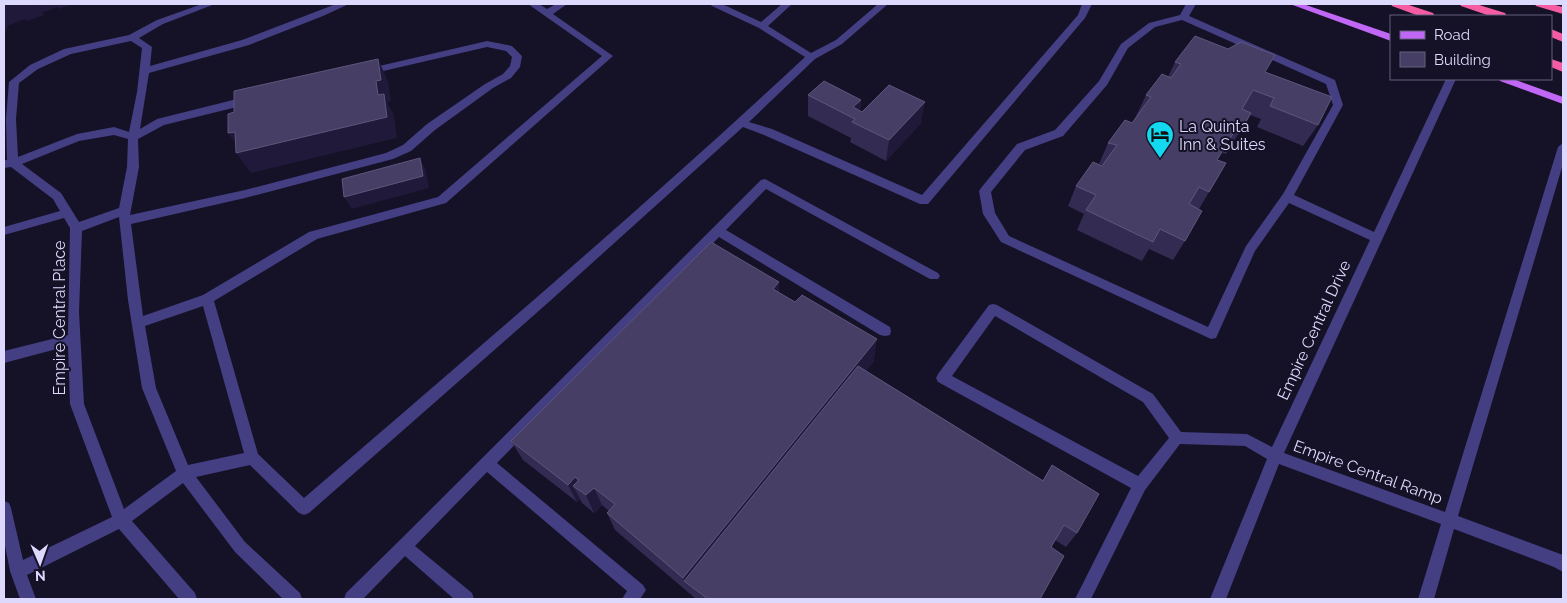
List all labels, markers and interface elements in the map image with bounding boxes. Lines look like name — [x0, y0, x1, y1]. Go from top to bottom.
legend — [1390, 15, 1552, 80]
text: Road — [1434, 26, 1470, 44]
text: Building — [1434, 51, 1491, 69]
place label: La Quinta Inn & Suites — [1179, 117, 1266, 154]
hotel icon: La Quinta Inn & Suites — [1145, 120, 1175, 159]
street label: Empire Central Place — [50, 241, 69, 395]
street label: Empire Central Drive — [1273, 257, 1355, 403]
street label: Empire Central Ramp — [1291, 436, 1445, 508]
north arrow — [15, 538, 65, 588]
text: N — [35, 568, 46, 584]

